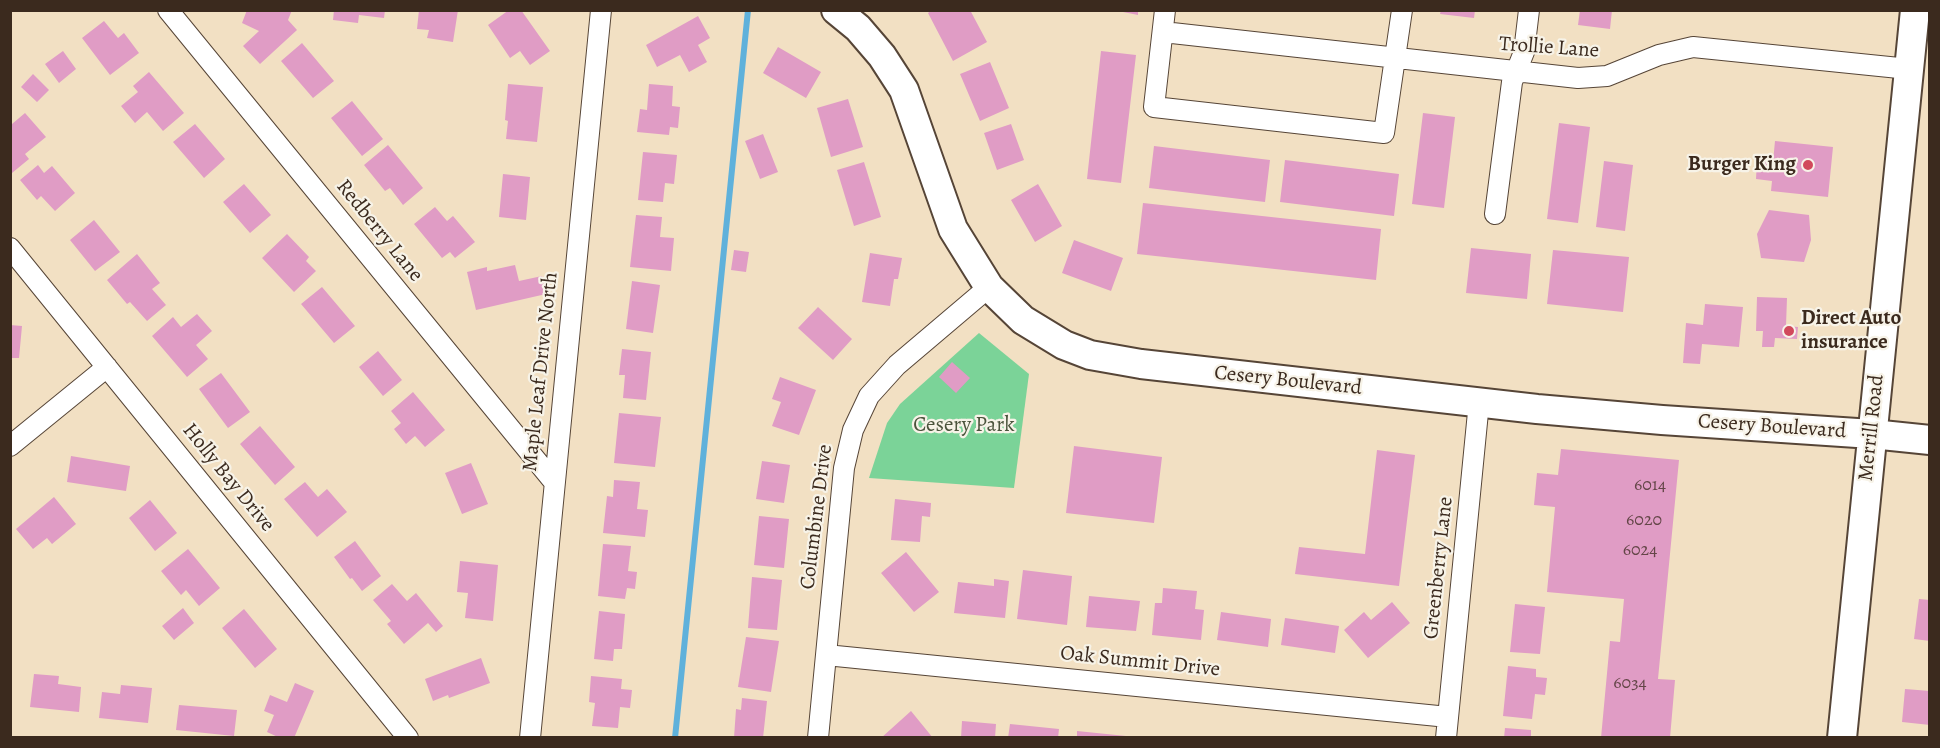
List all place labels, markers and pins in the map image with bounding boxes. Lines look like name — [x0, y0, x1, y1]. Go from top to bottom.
place label: Burger King — [1688, 152, 1796, 178]
marker: Burger King — [1801, 158, 1815, 172]
place label: Direct Auto insurance — [1801, 306, 1901, 356]
marker: Direct Auto insurance — [1782, 324, 1796, 338]

